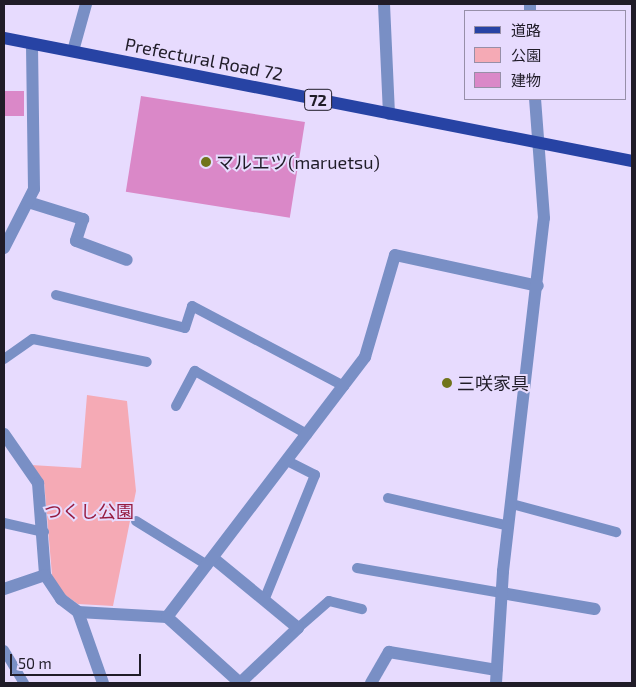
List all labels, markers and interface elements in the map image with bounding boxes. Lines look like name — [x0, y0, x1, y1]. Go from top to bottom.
legend — [464, 10, 626, 100]
text: 道路 — [511, 21, 541, 39]
street label: Prefectural Road 72 — [123, 33, 285, 85]
text: 公園 — [511, 46, 541, 64]
text: 建物 — [511, 71, 541, 89]
road number: 72 — [303, 86, 333, 114]
place label: マルエツ(maruetsu) — [216, 151, 378, 173]
marker: マルエツ(maruetsu) — [200, 156, 212, 168]
place label: 三咲家具 — [457, 372, 529, 394]
marker: 三咲家具 — [441, 377, 453, 389]
park label: つくし公園 — [44, 500, 134, 522]
scale bar — [12, 644, 144, 676]
text: 50 m — [18, 654, 52, 672]

